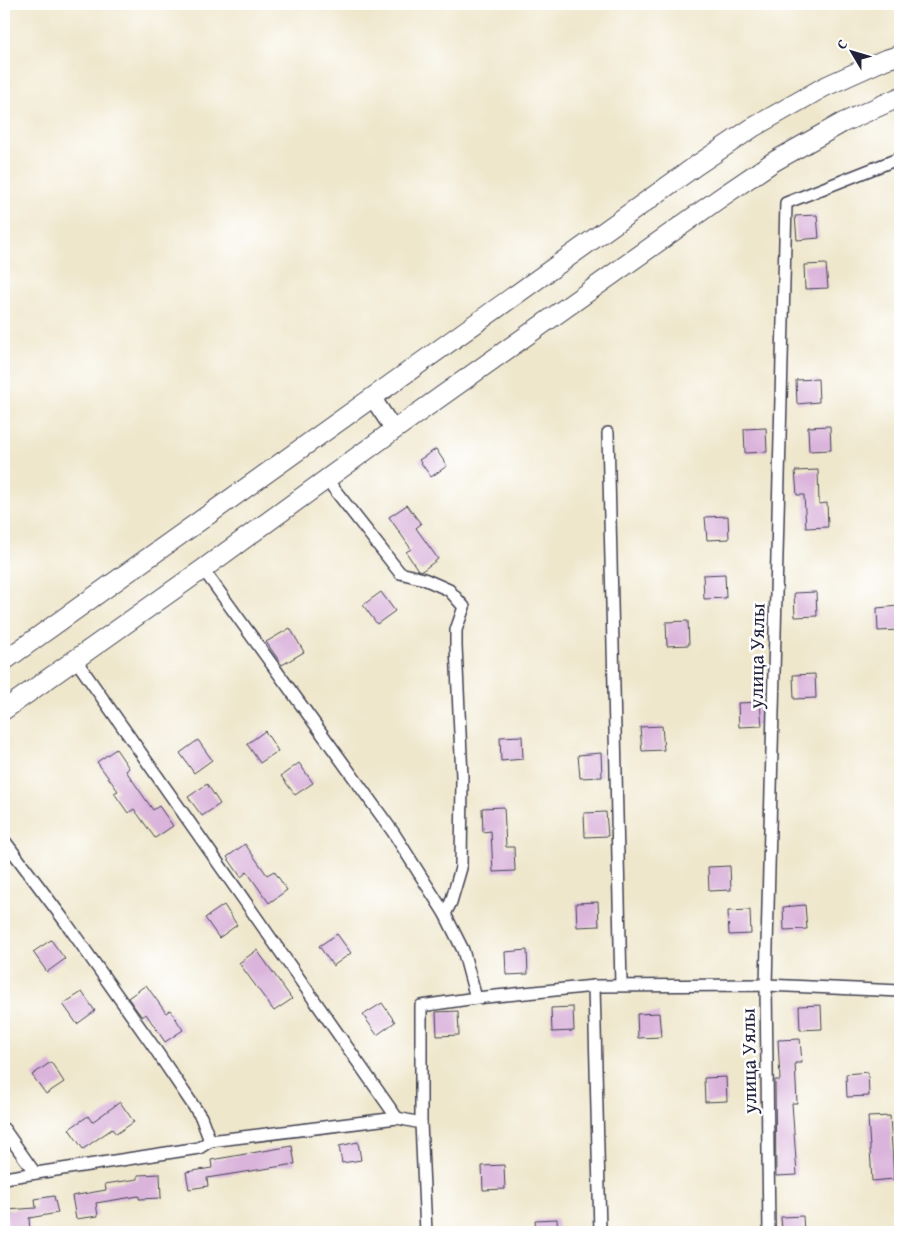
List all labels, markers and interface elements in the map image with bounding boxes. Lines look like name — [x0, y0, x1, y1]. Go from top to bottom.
north arrow — [826, 28, 876, 78]
text: С — [831, 35, 852, 53]
street label: улица Уялы — [741, 603, 771, 710]
street label: улица Уялы — [733, 1008, 763, 1115]

